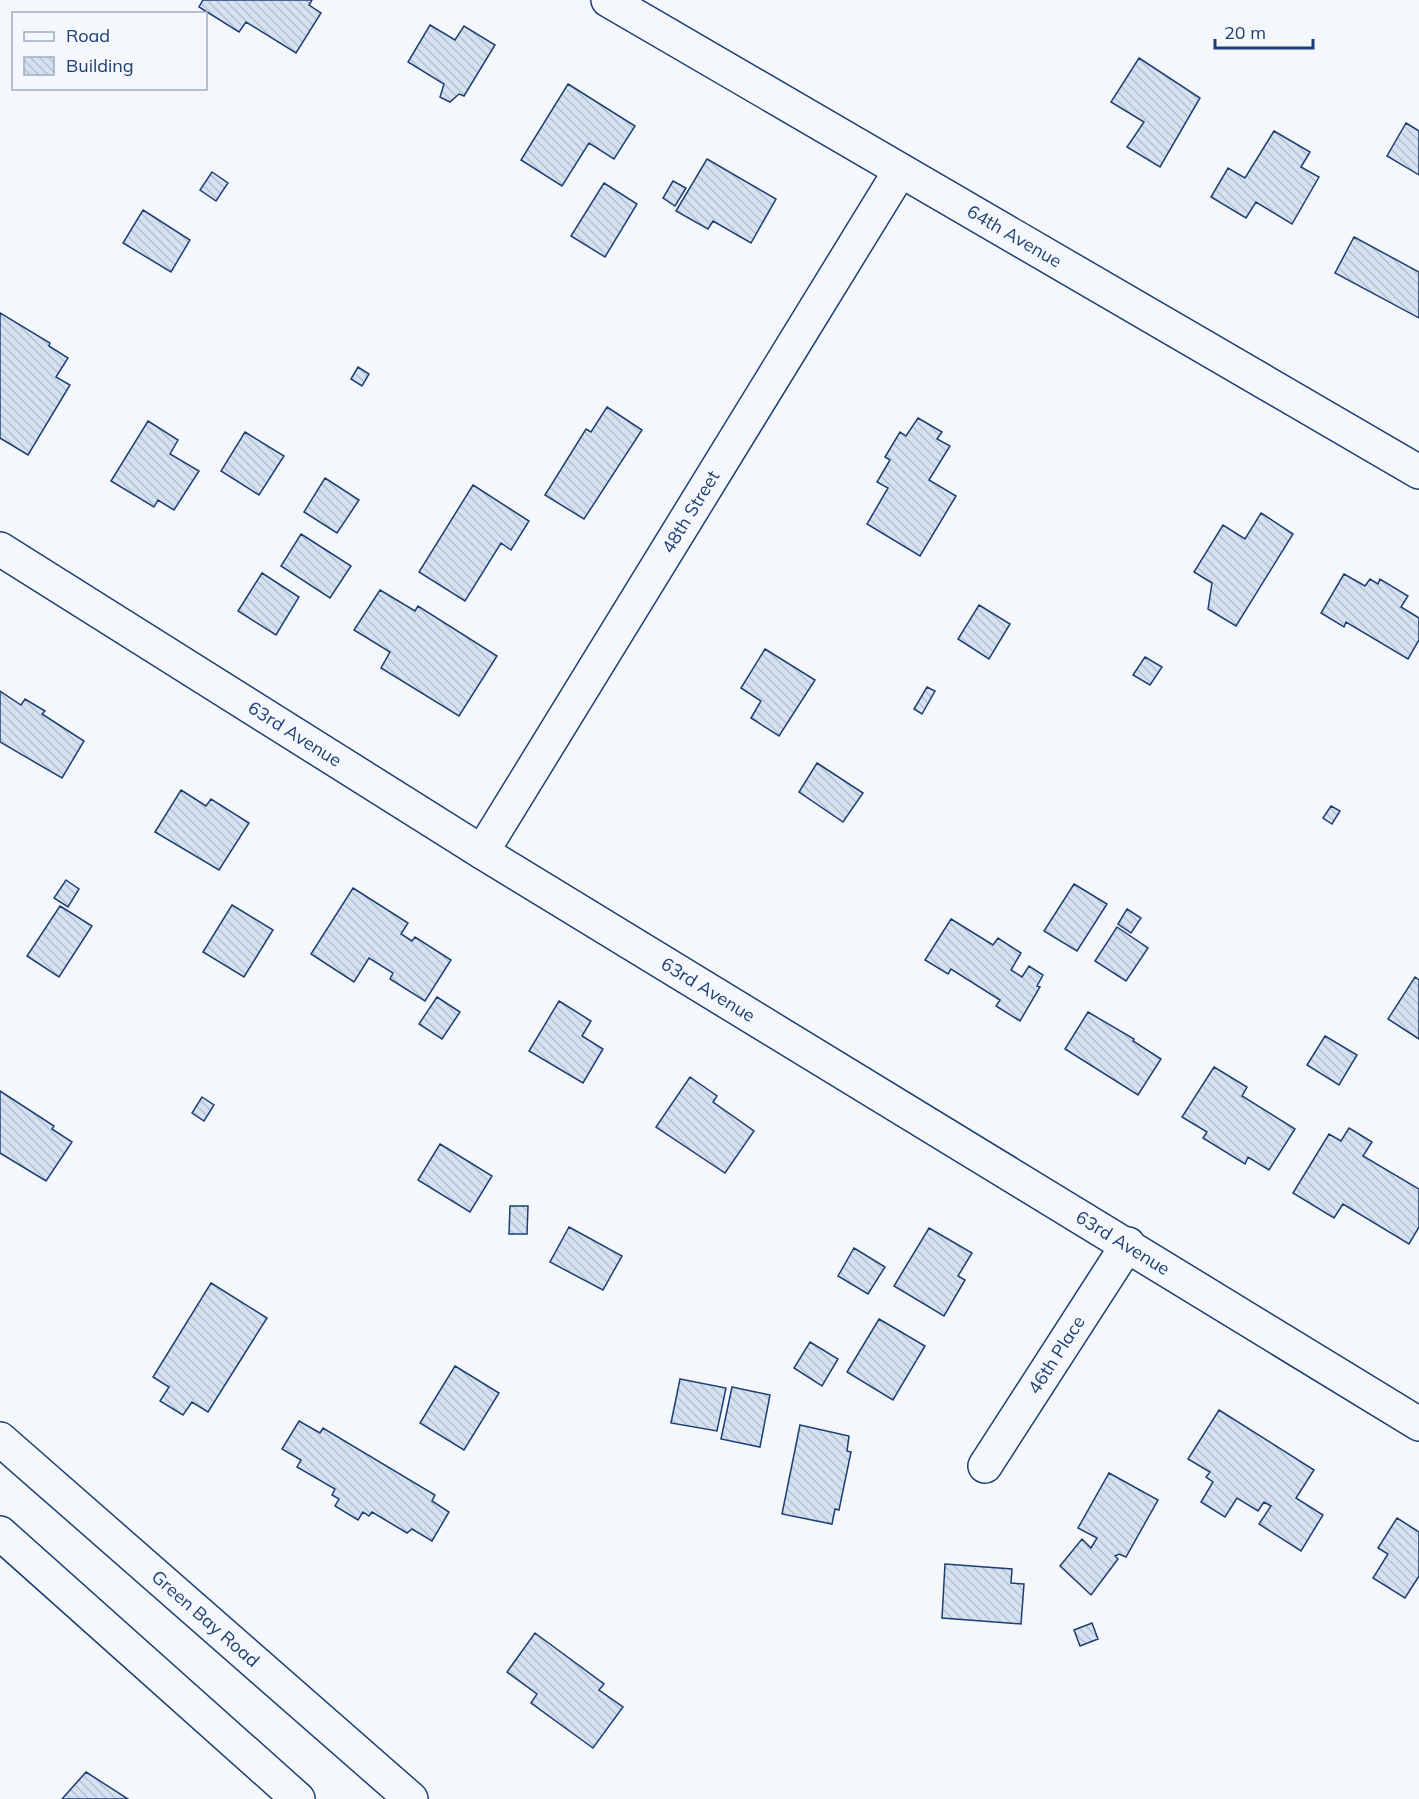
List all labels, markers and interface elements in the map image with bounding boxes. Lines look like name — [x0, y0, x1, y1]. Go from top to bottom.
legend — [12, 12, 207, 90]
scale bar — [1215, 12, 1312, 50]
text: 20 m — [1224, 21, 1266, 44]
text: Road — [66, 24, 110, 47]
text: Building — [66, 54, 134, 77]
street label: 64th Avenue — [963, 199, 1066, 273]
street label: 48th Street — [656, 466, 724, 557]
street label: 63rd Avenue — [244, 696, 346, 772]
street label: 63rd Avenue — [657, 952, 760, 1027]
street label: 63rd Avenue — [1072, 1205, 1174, 1280]
street label: 46th Place — [1022, 1311, 1090, 1398]
street label: Green Bay Road — [147, 1565, 264, 1672]

